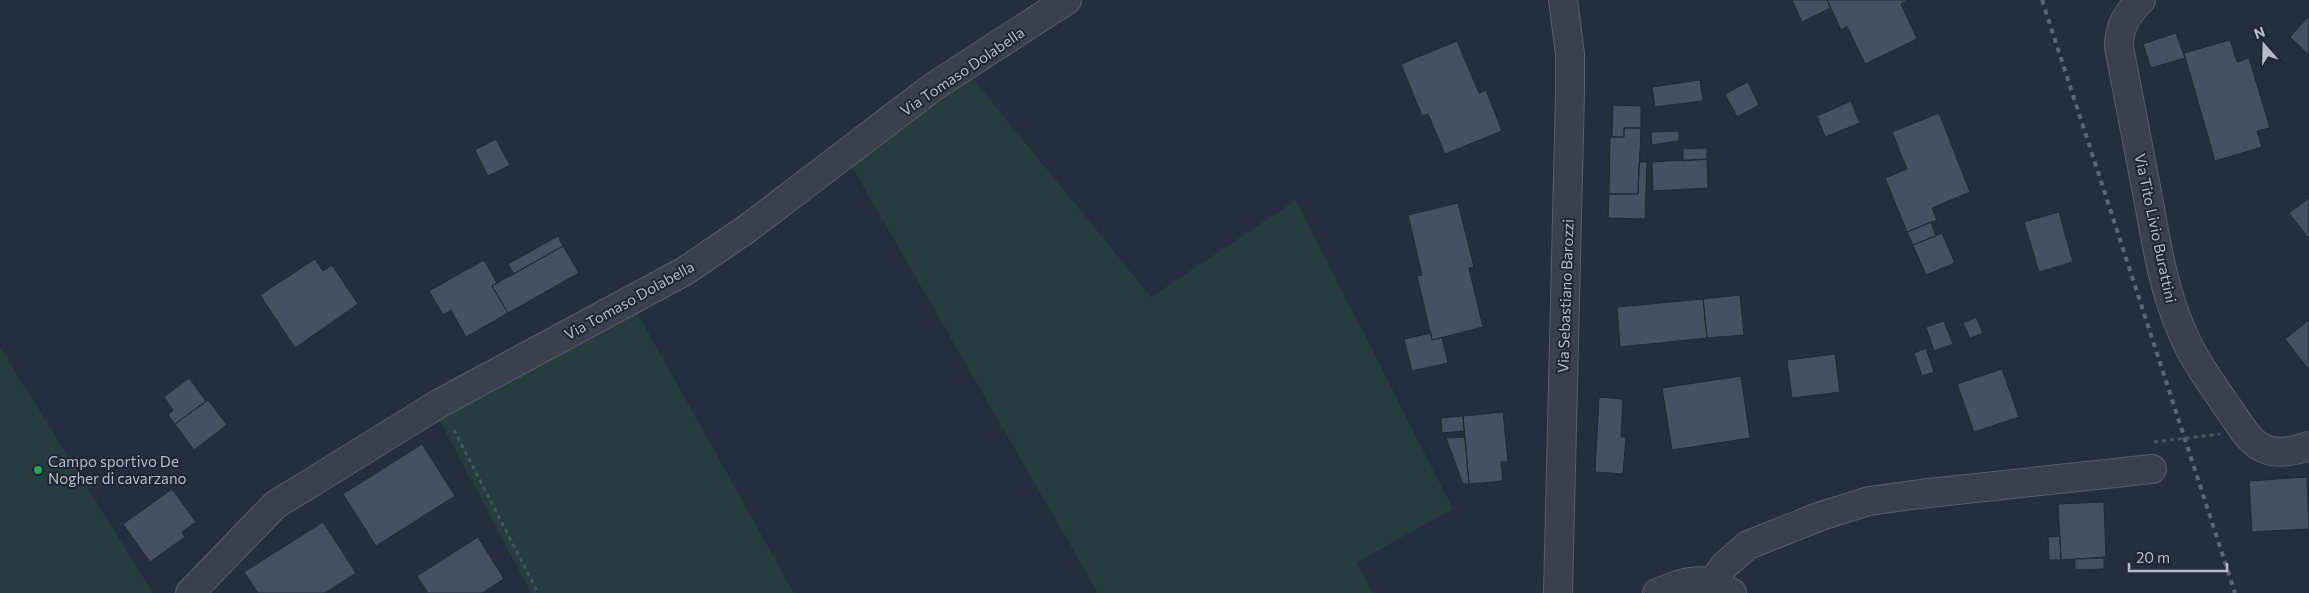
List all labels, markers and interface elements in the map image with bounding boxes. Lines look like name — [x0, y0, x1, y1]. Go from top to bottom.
north arrow — [2239, 20, 2289, 70]
street label: Via Tomaso Dolabella — [897, 23, 1027, 119]
text: N — [2252, 23, 2267, 42]
street label: Via Tito Livio Burattini — [2131, 152, 2181, 304]
street label: Via Sebastiano Barozzi — [1553, 219, 1577, 373]
street label: Via Tomaso Dolabella — [561, 257, 697, 343]
place label: Campo sportivo De Nogher di cavarzano — [48, 452, 187, 487]
marker: Campo sportivo De Nogher di cavarzano — [32, 464, 44, 476]
scale bar — [2129, 540, 2226, 572]
text: 20 m — [2136, 548, 2170, 566]

